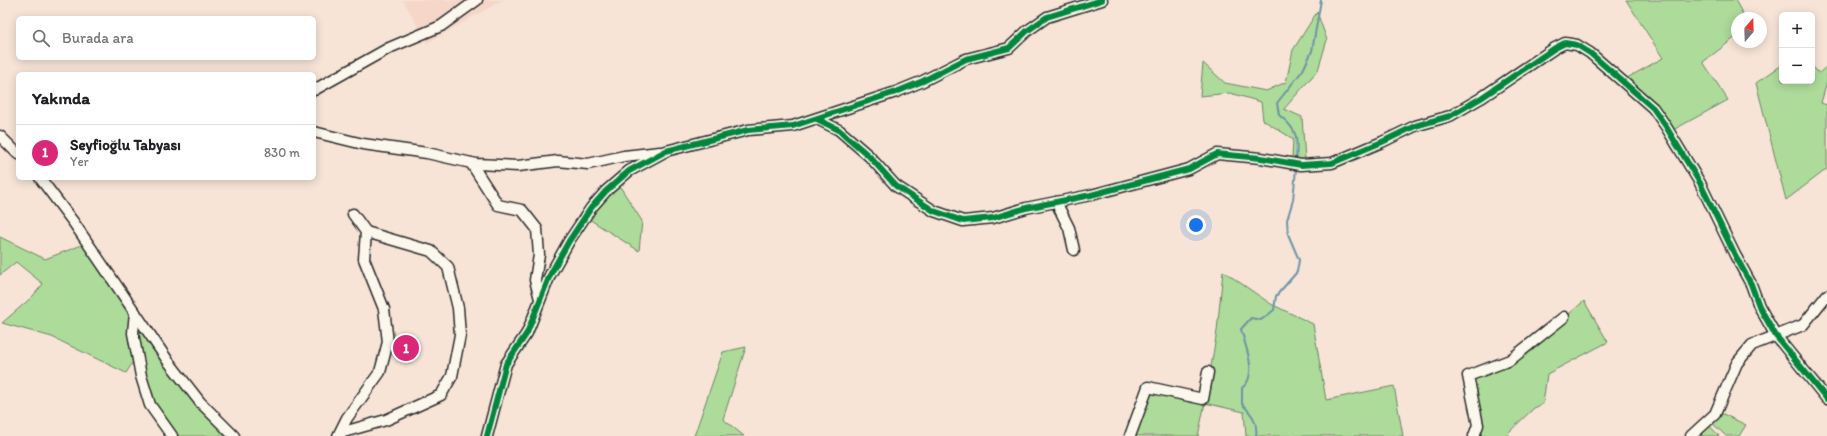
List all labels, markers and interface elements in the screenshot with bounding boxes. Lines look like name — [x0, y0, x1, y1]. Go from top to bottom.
north arrow — [1731, 12, 1767, 48]
map controls — [1779, 12, 1815, 84]
button: + — [1779, 12, 1815, 48]
search box — [16, 16, 316, 60]
icon: search — [30, 27, 52, 49]
text: Burada ara — [62, 29, 134, 47]
button: − — [1779, 48, 1815, 84]
text: Yakında — [32, 88, 90, 108]
text: Seyfioğlu Tabyası — [70, 136, 181, 154]
text: 1 — [42, 145, 48, 160]
text: 830 m — [264, 145, 300, 160]
text: Yer — [70, 154, 89, 169]
your location — [1186, 215, 1206, 235]
pin: 1 — [393, 333, 419, 363]

